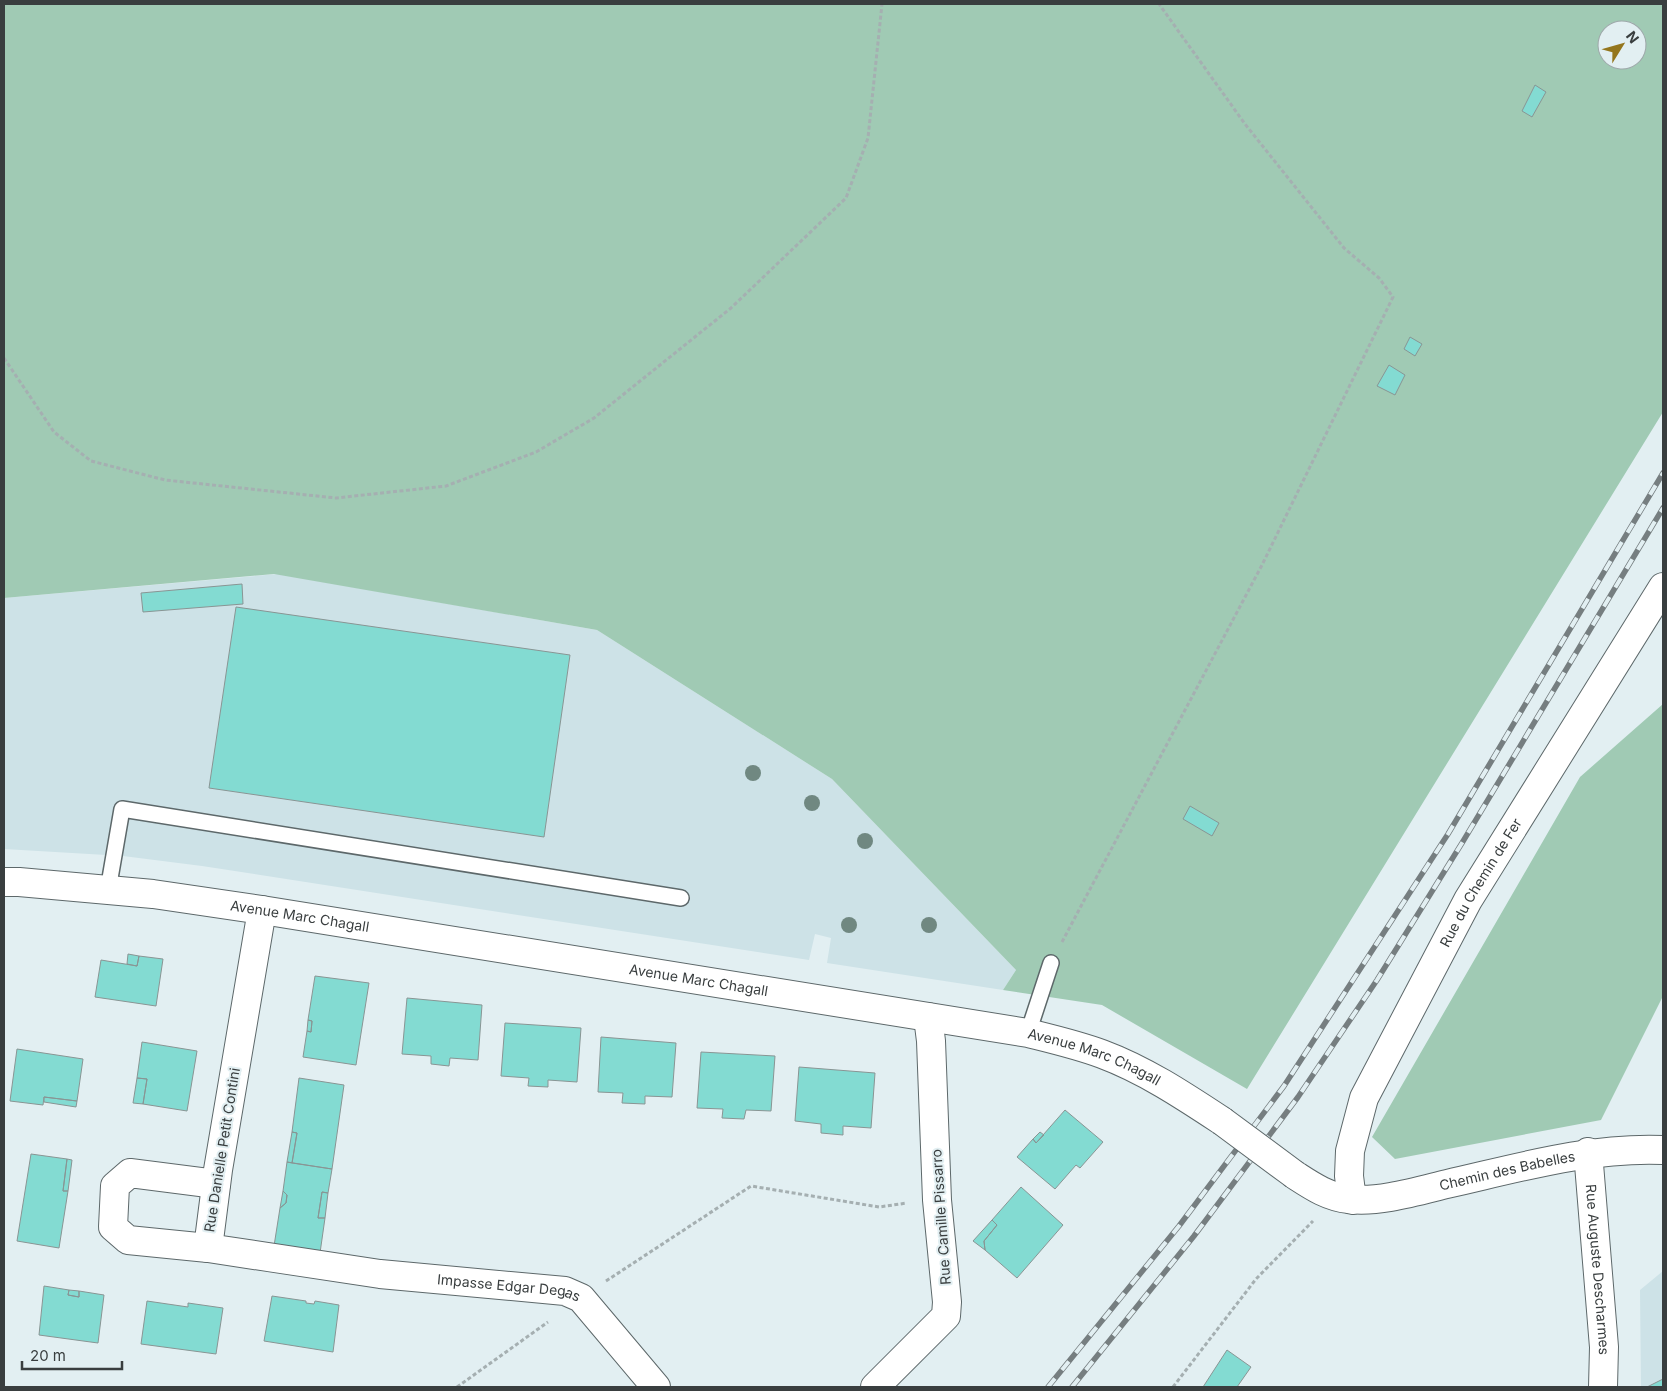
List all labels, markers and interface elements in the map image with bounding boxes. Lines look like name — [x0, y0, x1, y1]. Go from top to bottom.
north arrow — [1597, 20, 1647, 70]
text: N — [1623, 27, 1643, 46]
street label: Rue du Chemin de Fer — [1436, 815, 1525, 950]
street label: Avenue Marc Chagall — [229, 896, 371, 935]
street label: Avenue Marc Chagall — [628, 960, 769, 999]
street label: Avenue Marc Chagall — [1026, 1024, 1164, 1088]
street label: Rue Danielle Petit Contini — [200, 1067, 243, 1233]
street label: Chemin des Babelles — [1437, 1147, 1576, 1194]
street label: Rue Camille Pissarro — [927, 1149, 954, 1285]
street label: Rue Auguste Descharmes — [1583, 1183, 1613, 1355]
street label: Impasse Edgar Degas — [437, 1270, 583, 1305]
scale bar — [22, 1338, 122, 1370]
text: 20 m — [30, 1346, 66, 1365]

